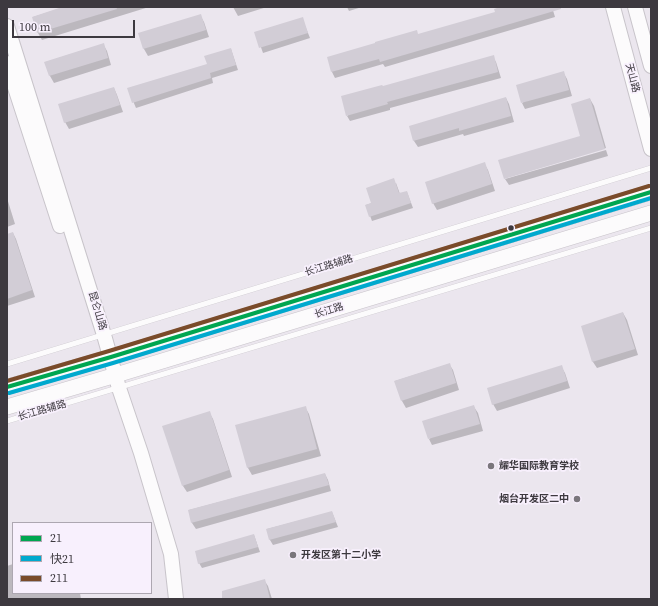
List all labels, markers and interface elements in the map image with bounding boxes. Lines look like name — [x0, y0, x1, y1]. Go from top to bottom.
scale bar — [14, 12, 137, 38]
text: 100 m — [19, 19, 51, 35]
street label: 天山路 — [622, 62, 642, 94]
unlabelled marker — [506, 223, 516, 233]
street label: 长江路辅路 — [303, 253, 355, 279]
street label: 昆仑山路 — [85, 290, 109, 332]
street label: 长江路 — [313, 301, 345, 321]
street label: 长江路辅路 — [16, 398, 68, 424]
place label: 耀华国际教育学校 — [499, 460, 579, 472]
marker: 耀华国际教育学校 — [486, 461, 496, 471]
place label: 烟台开发区二中 — [499, 493, 569, 505]
marker: 烟台开发区二中 — [572, 494, 582, 504]
legend — [12, 522, 152, 594]
text: 21 — [50, 530, 62, 546]
place label: 开发区第十二小学 — [301, 549, 381, 561]
marker: 开发区第十二小学 — [288, 550, 298, 560]
text: 快21 — [50, 551, 74, 567]
text: 211 — [50, 570, 68, 586]

